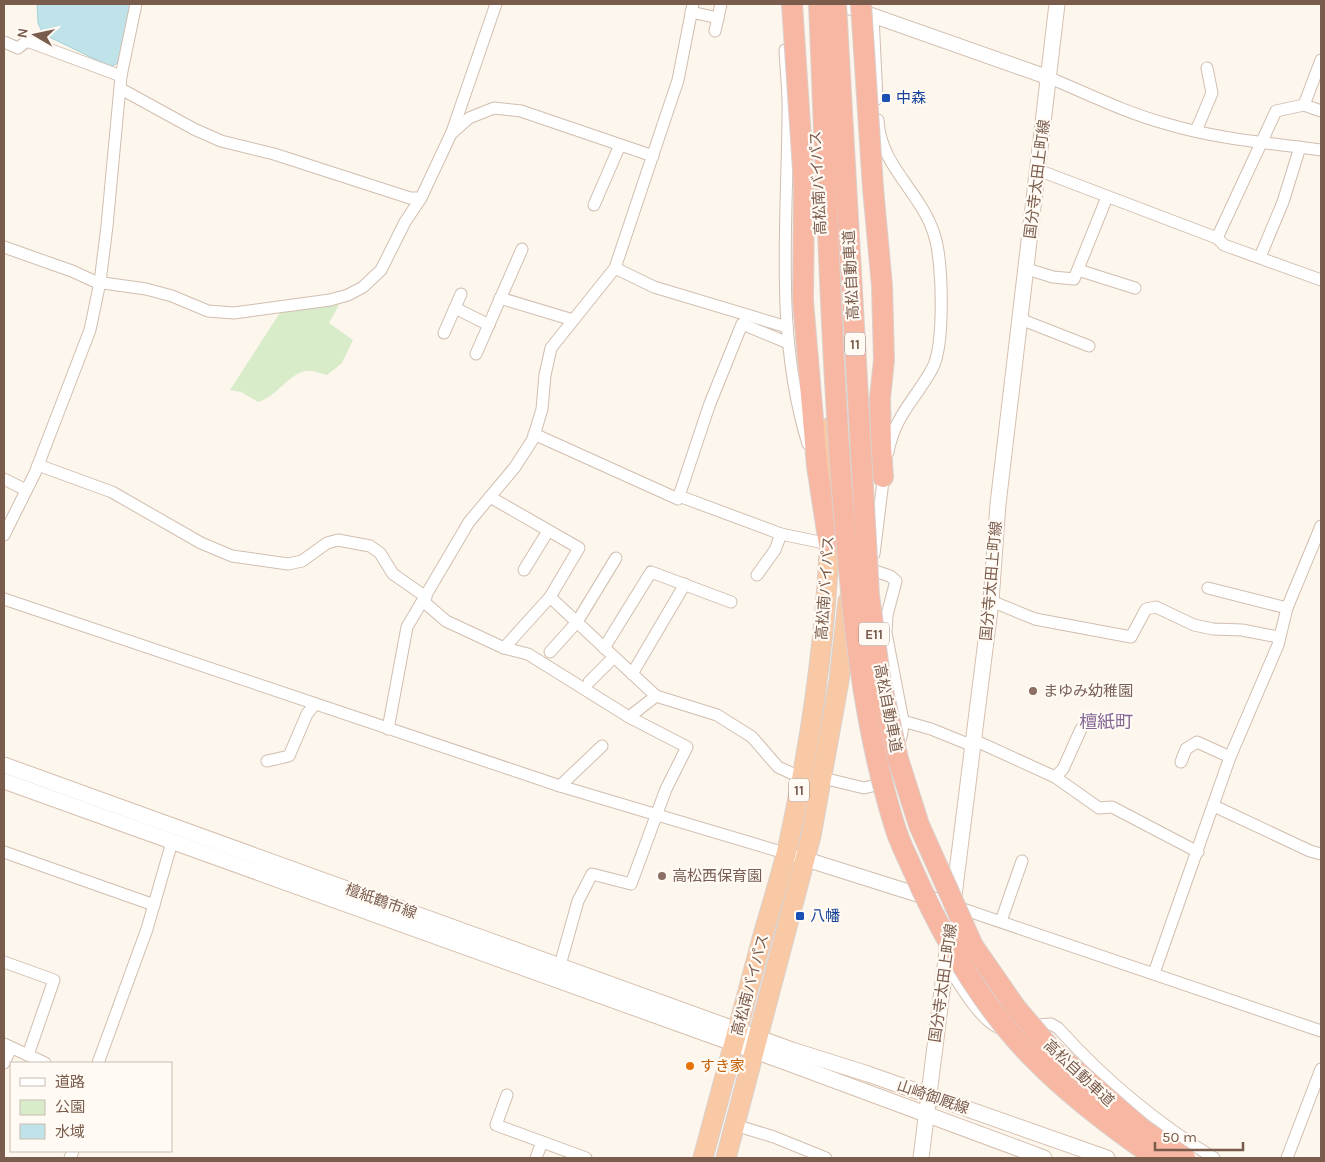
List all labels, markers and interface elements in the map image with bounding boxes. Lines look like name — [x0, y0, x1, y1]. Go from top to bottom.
north arrow — [10, 10, 60, 60]
text: N — [13, 27, 32, 39]
place label: 中森 — [896, 89, 926, 107]
marker: 中森 — [880, 92, 892, 104]
street label: 国分寺太田上町線 — [1021, 118, 1053, 240]
street label: 高松南バイパス — [806, 130, 830, 236]
street label: 高松自動車道 — [840, 230, 862, 320]
road number: 11 — [845, 332, 865, 356]
street label: 国分寺太田上町線 — [977, 520, 1005, 642]
street label: 高松南バイパス — [812, 535, 838, 641]
road number: E11 — [859, 622, 889, 646]
street label: 高松自動車道 — [871, 662, 905, 754]
place label: まゆみ幼稚園 — [1043, 682, 1133, 700]
marker: まゆみ幼稚園 — [1027, 685, 1039, 697]
district label: 檀紙町 — [1079, 711, 1133, 733]
road number: 11 — [789, 778, 809, 802]
place label: 高松西保育園 — [672, 867, 762, 885]
marker: 高松西保育園 — [656, 870, 668, 882]
street label: 檀紙鶴市線 — [343, 880, 419, 922]
place label: 八幡 — [810, 907, 840, 925]
marker: 八幡 — [794, 910, 806, 922]
street label: 国分寺太田上町線 — [926, 922, 960, 1044]
street label: 高松南バイパス — [728, 932, 772, 1038]
street label: 高松自動車道 — [1040, 1036, 1118, 1110]
place label: すき家 — [700, 1057, 745, 1075]
marker: すき家 — [684, 1060, 696, 1072]
legend — [10, 1062, 172, 1152]
text: 道路 — [55, 1073, 85, 1091]
street label: 山崎御厩線 — [895, 1076, 971, 1118]
text: 公園 — [55, 1098, 85, 1116]
scale bar — [1155, 1120, 1242, 1152]
text: 水域 — [55, 1123, 85, 1141]
text: 50 m — [1162, 1128, 1197, 1146]

